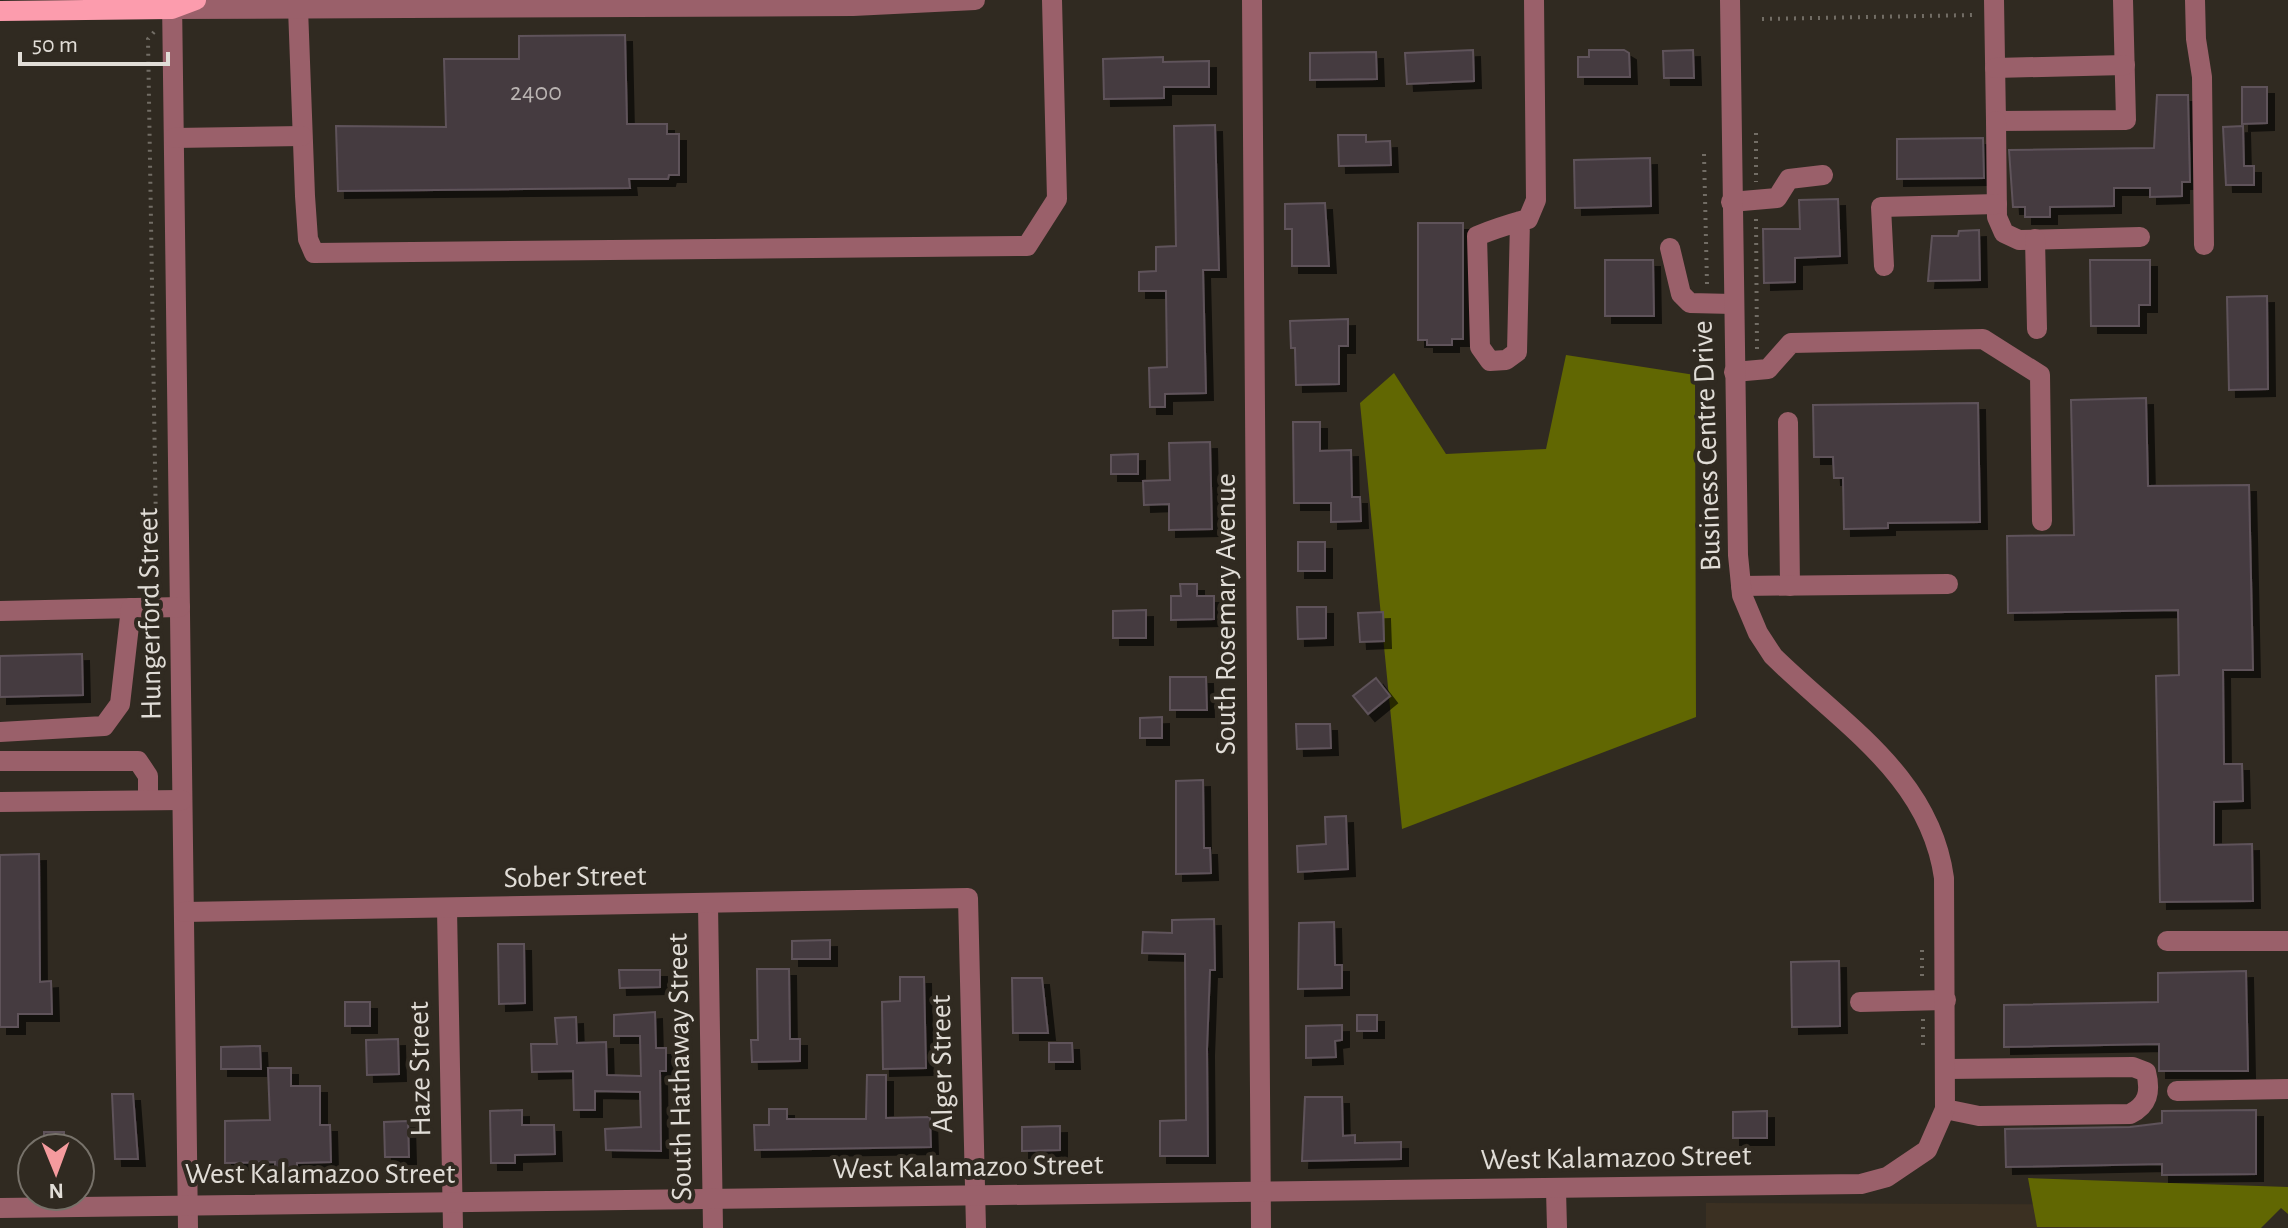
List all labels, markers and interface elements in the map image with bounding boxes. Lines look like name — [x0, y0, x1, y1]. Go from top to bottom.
scale bar — [20, 16, 168, 66]
text: 50 m — [32, 33, 78, 57]
house number: 2400 — [510, 79, 562, 105]
street label: Business Centre Drive — [1688, 320, 1726, 572]
street label: South Rosemary Avenue — [1211, 473, 1241, 755]
street label: Hungerford Street — [133, 507, 167, 721]
street label: Sober Street — [503, 861, 647, 893]
street label: South Hathaway Street — [663, 932, 697, 1201]
street label: Alger Street — [926, 994, 958, 1133]
street label: Haze Street — [404, 1001, 436, 1137]
north arrow — [16, 1132, 96, 1212]
street label: West Kalamazoo Street — [1480, 1141, 1752, 1175]
street label: West Kalamazoo Street — [832, 1150, 1104, 1184]
street label: West Kalamazoo Street — [185, 1159, 456, 1189]
text: N — [48, 1180, 64, 1202]

